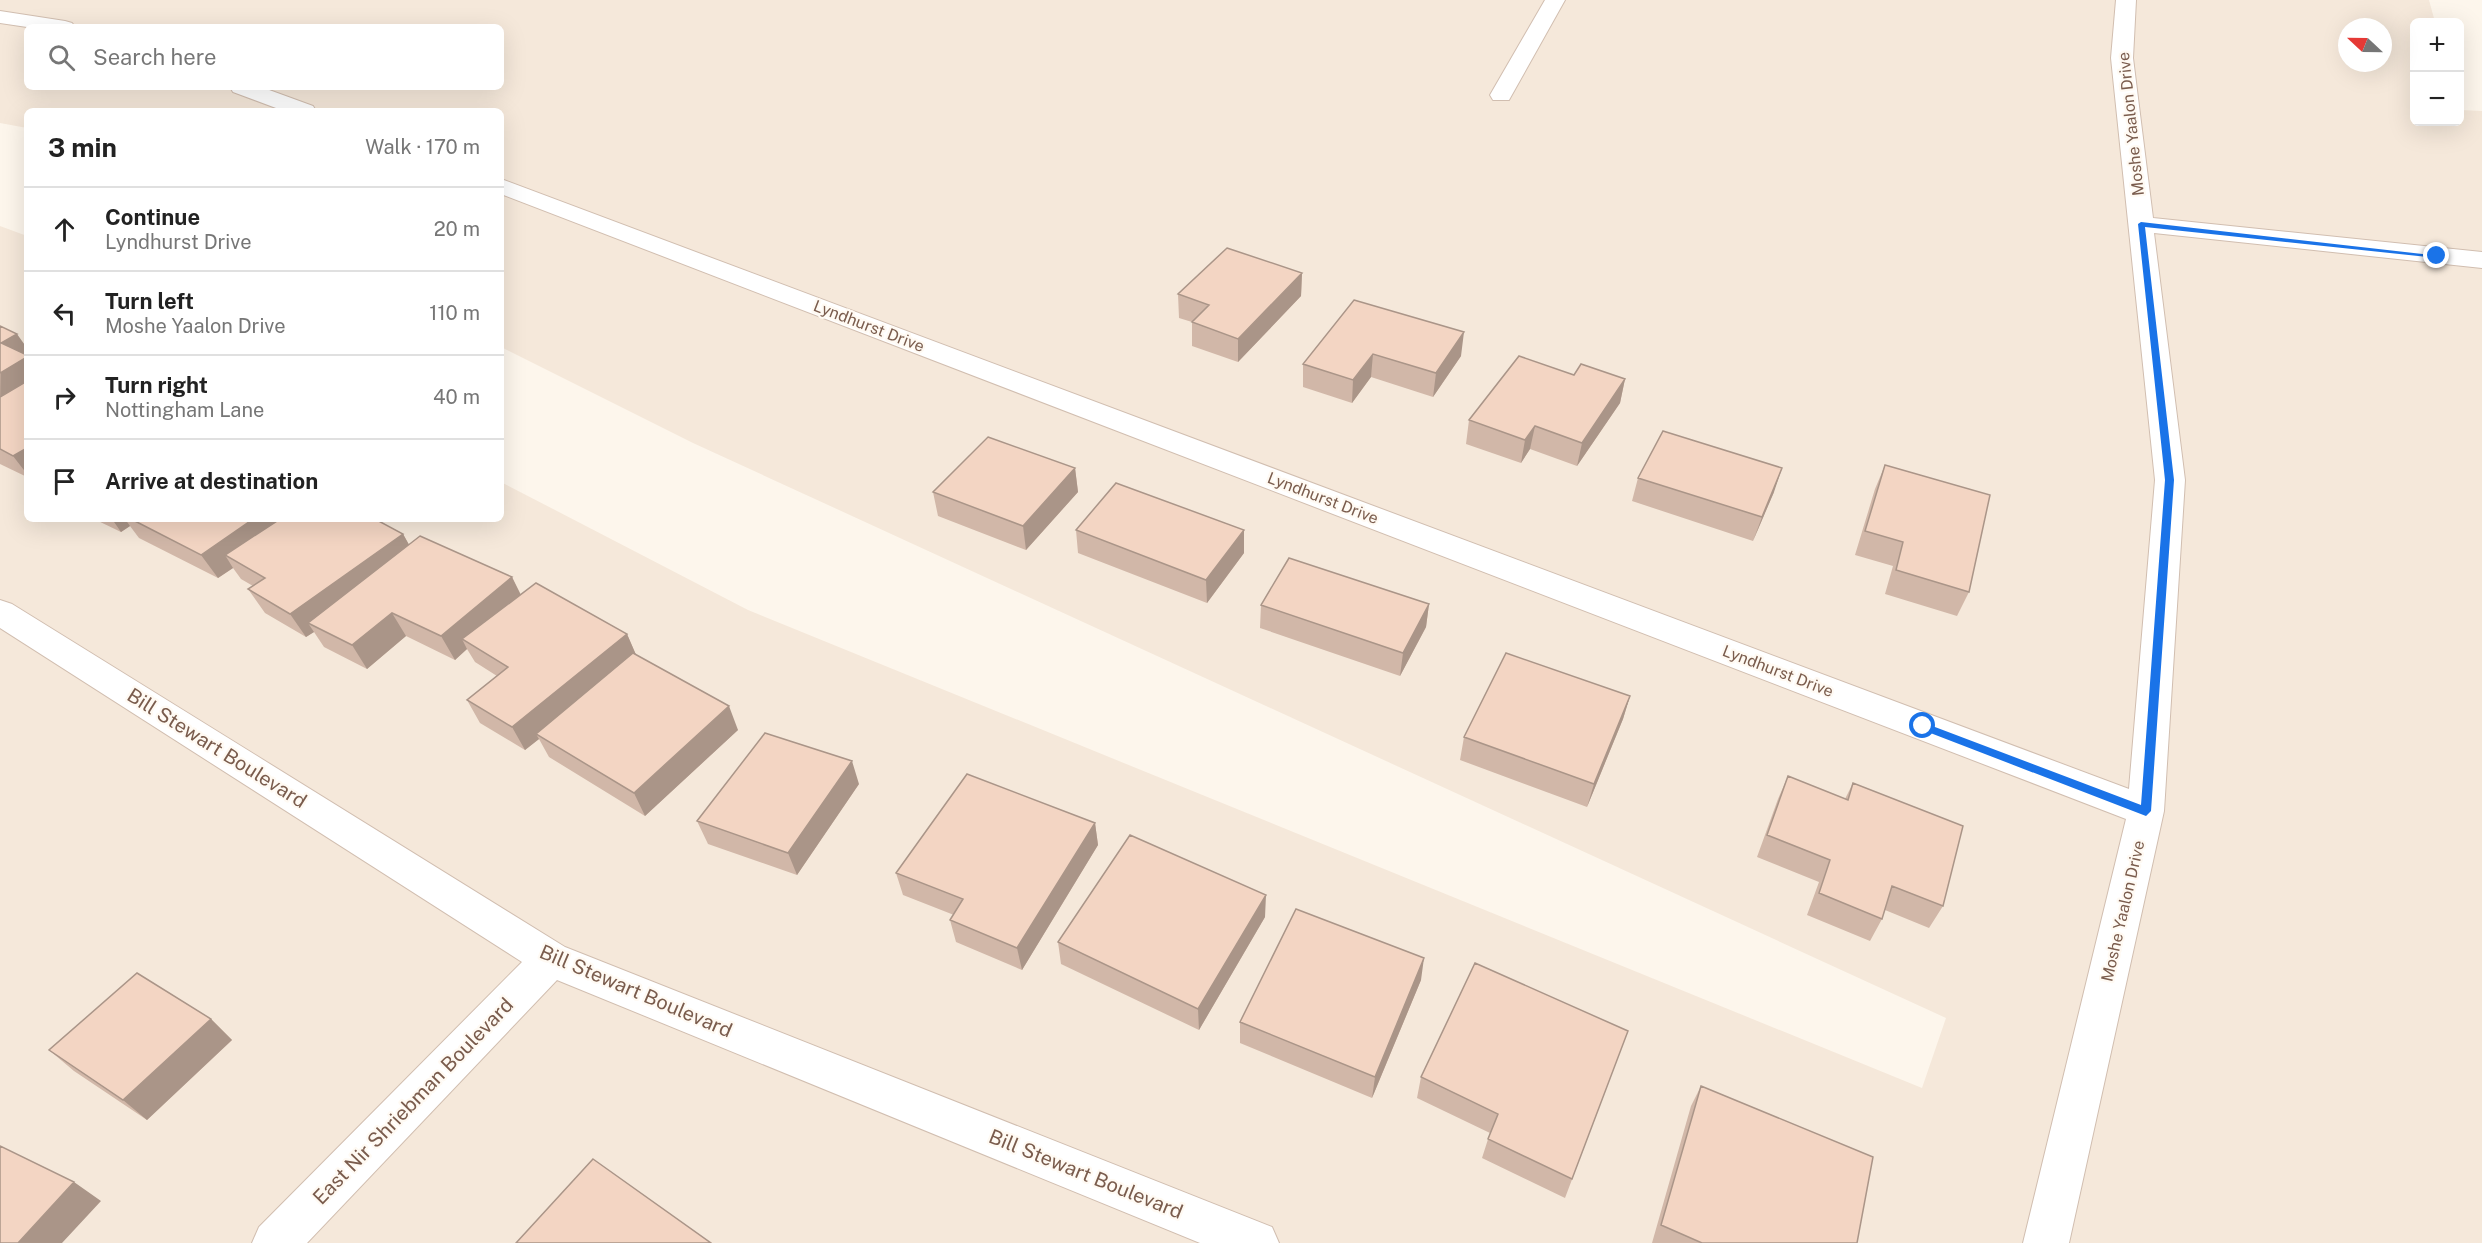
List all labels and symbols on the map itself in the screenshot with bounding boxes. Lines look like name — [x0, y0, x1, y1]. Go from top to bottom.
north arrow — [2338, 18, 2392, 72]
street label: Moshe Yaalon Drive — [2114, 51, 2148, 197]
route end — [2423, 242, 2449, 268]
street label: Lyndhurst Drive — [811, 296, 927, 356]
street label: Lyndhurst Drive — [1265, 468, 1381, 528]
street label: Lyndhurst Drive — [1720, 641, 1836, 701]
street label: Bill Stewart Boulevard — [123, 683, 311, 813]
route start — [1909, 712, 1935, 738]
street label: Moshe Yaalon Drive — [2097, 838, 2149, 984]
street label: Bill Stewart Boulevard — [536, 939, 736, 1043]
street label: East Nir Shriebman Boulevard — [308, 993, 518, 1209]
street label: Bill Stewart Boulevard — [985, 1124, 1187, 1224]

